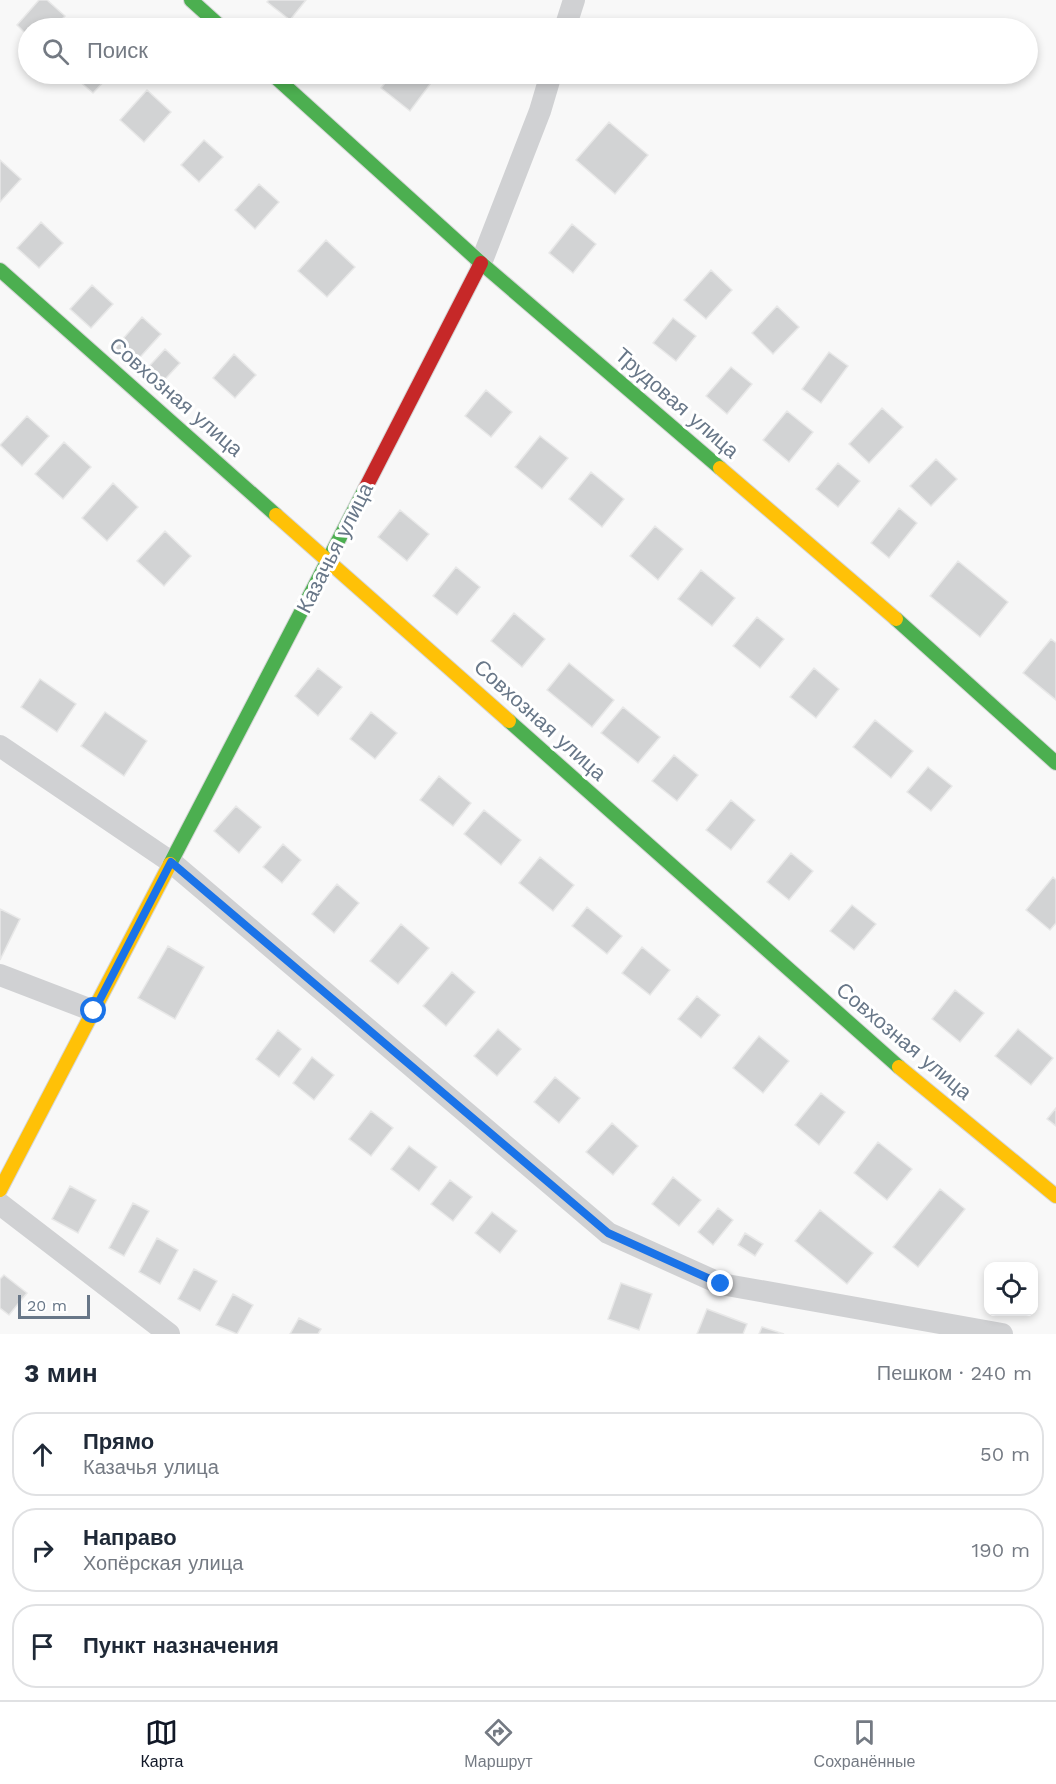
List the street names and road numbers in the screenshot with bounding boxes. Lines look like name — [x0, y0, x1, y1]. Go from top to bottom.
street label: Совхозная улица — [104, 332, 248, 462]
street label: Трудовая улица — [610, 342, 745, 463]
street label: Казачья улица — [291, 478, 378, 617]
street label: Совхозная улица — [469, 654, 612, 786]
street label: Совхозная улица — [832, 977, 977, 1105]

